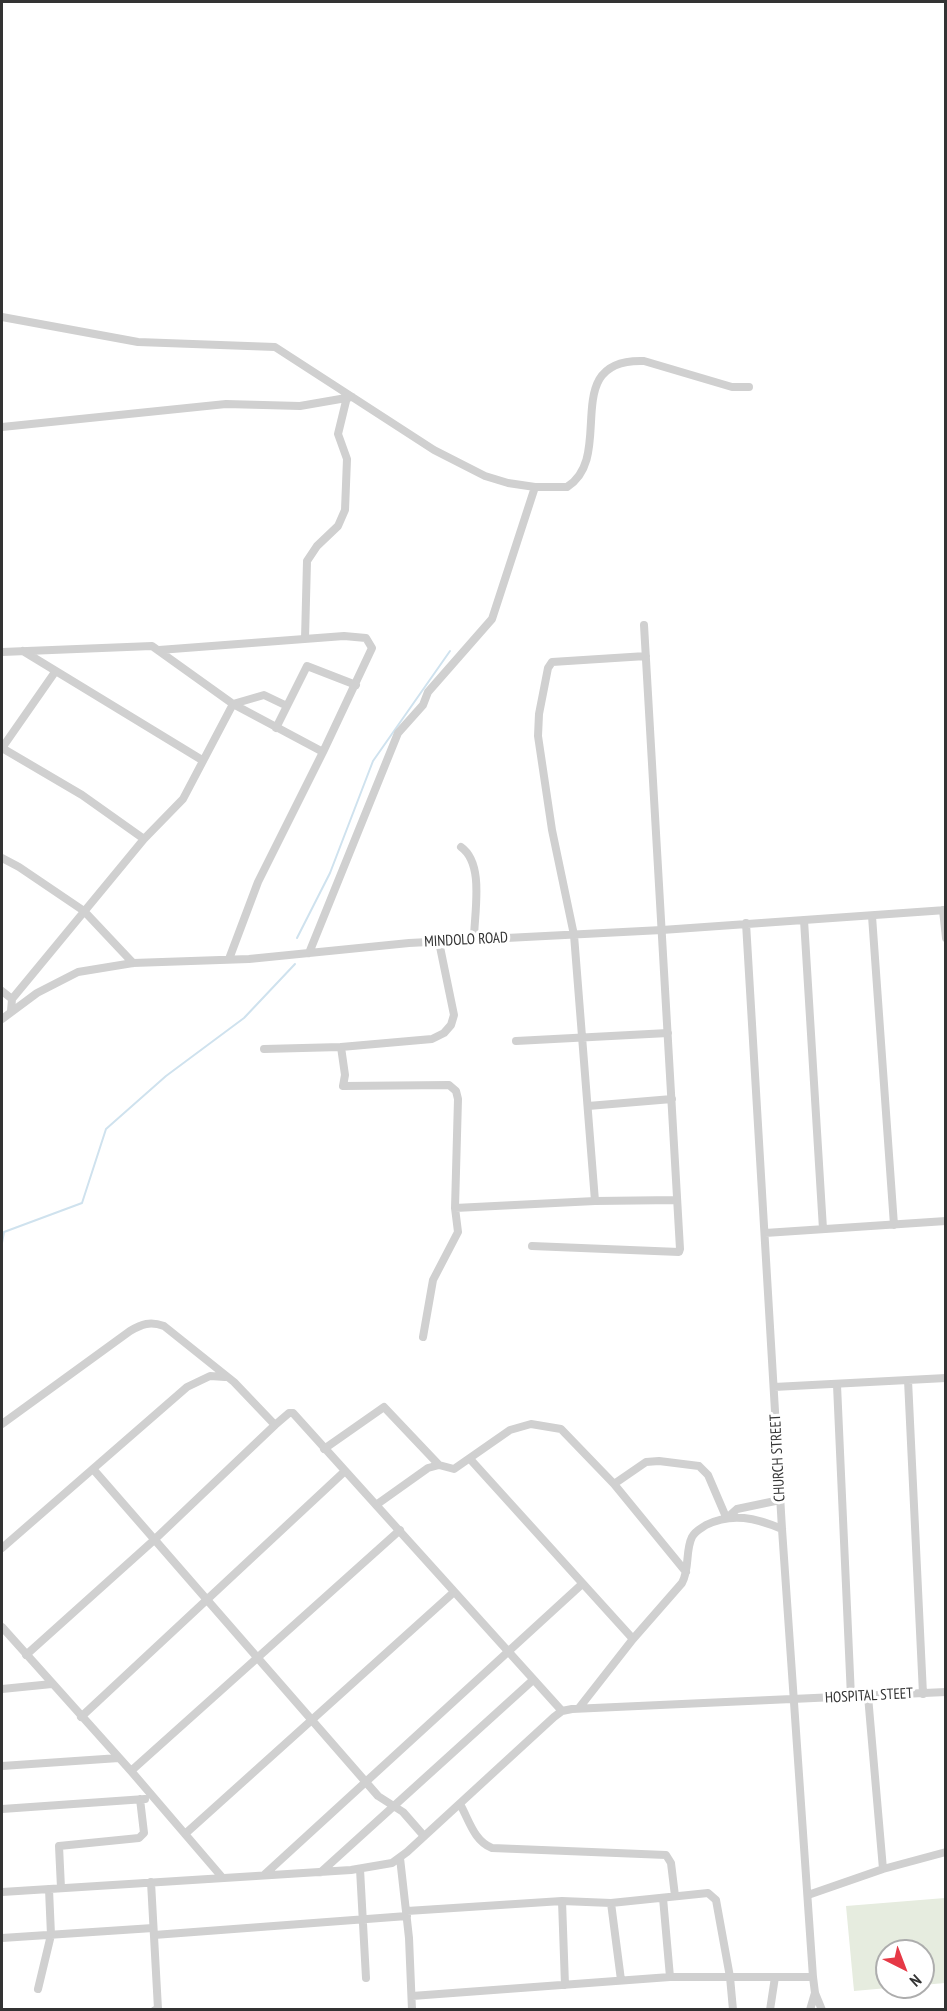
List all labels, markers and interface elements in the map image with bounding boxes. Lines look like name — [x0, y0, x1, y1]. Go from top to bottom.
street label: MINDOLO ROAD — [424, 929, 508, 951]
street label: CHURCH STREET — [767, 1414, 789, 1502]
street label: HOSPITAL STEET — [825, 1685, 913, 1707]
north arrow — [875, 1939, 935, 1999]
text: N — [906, 1971, 926, 1991]

